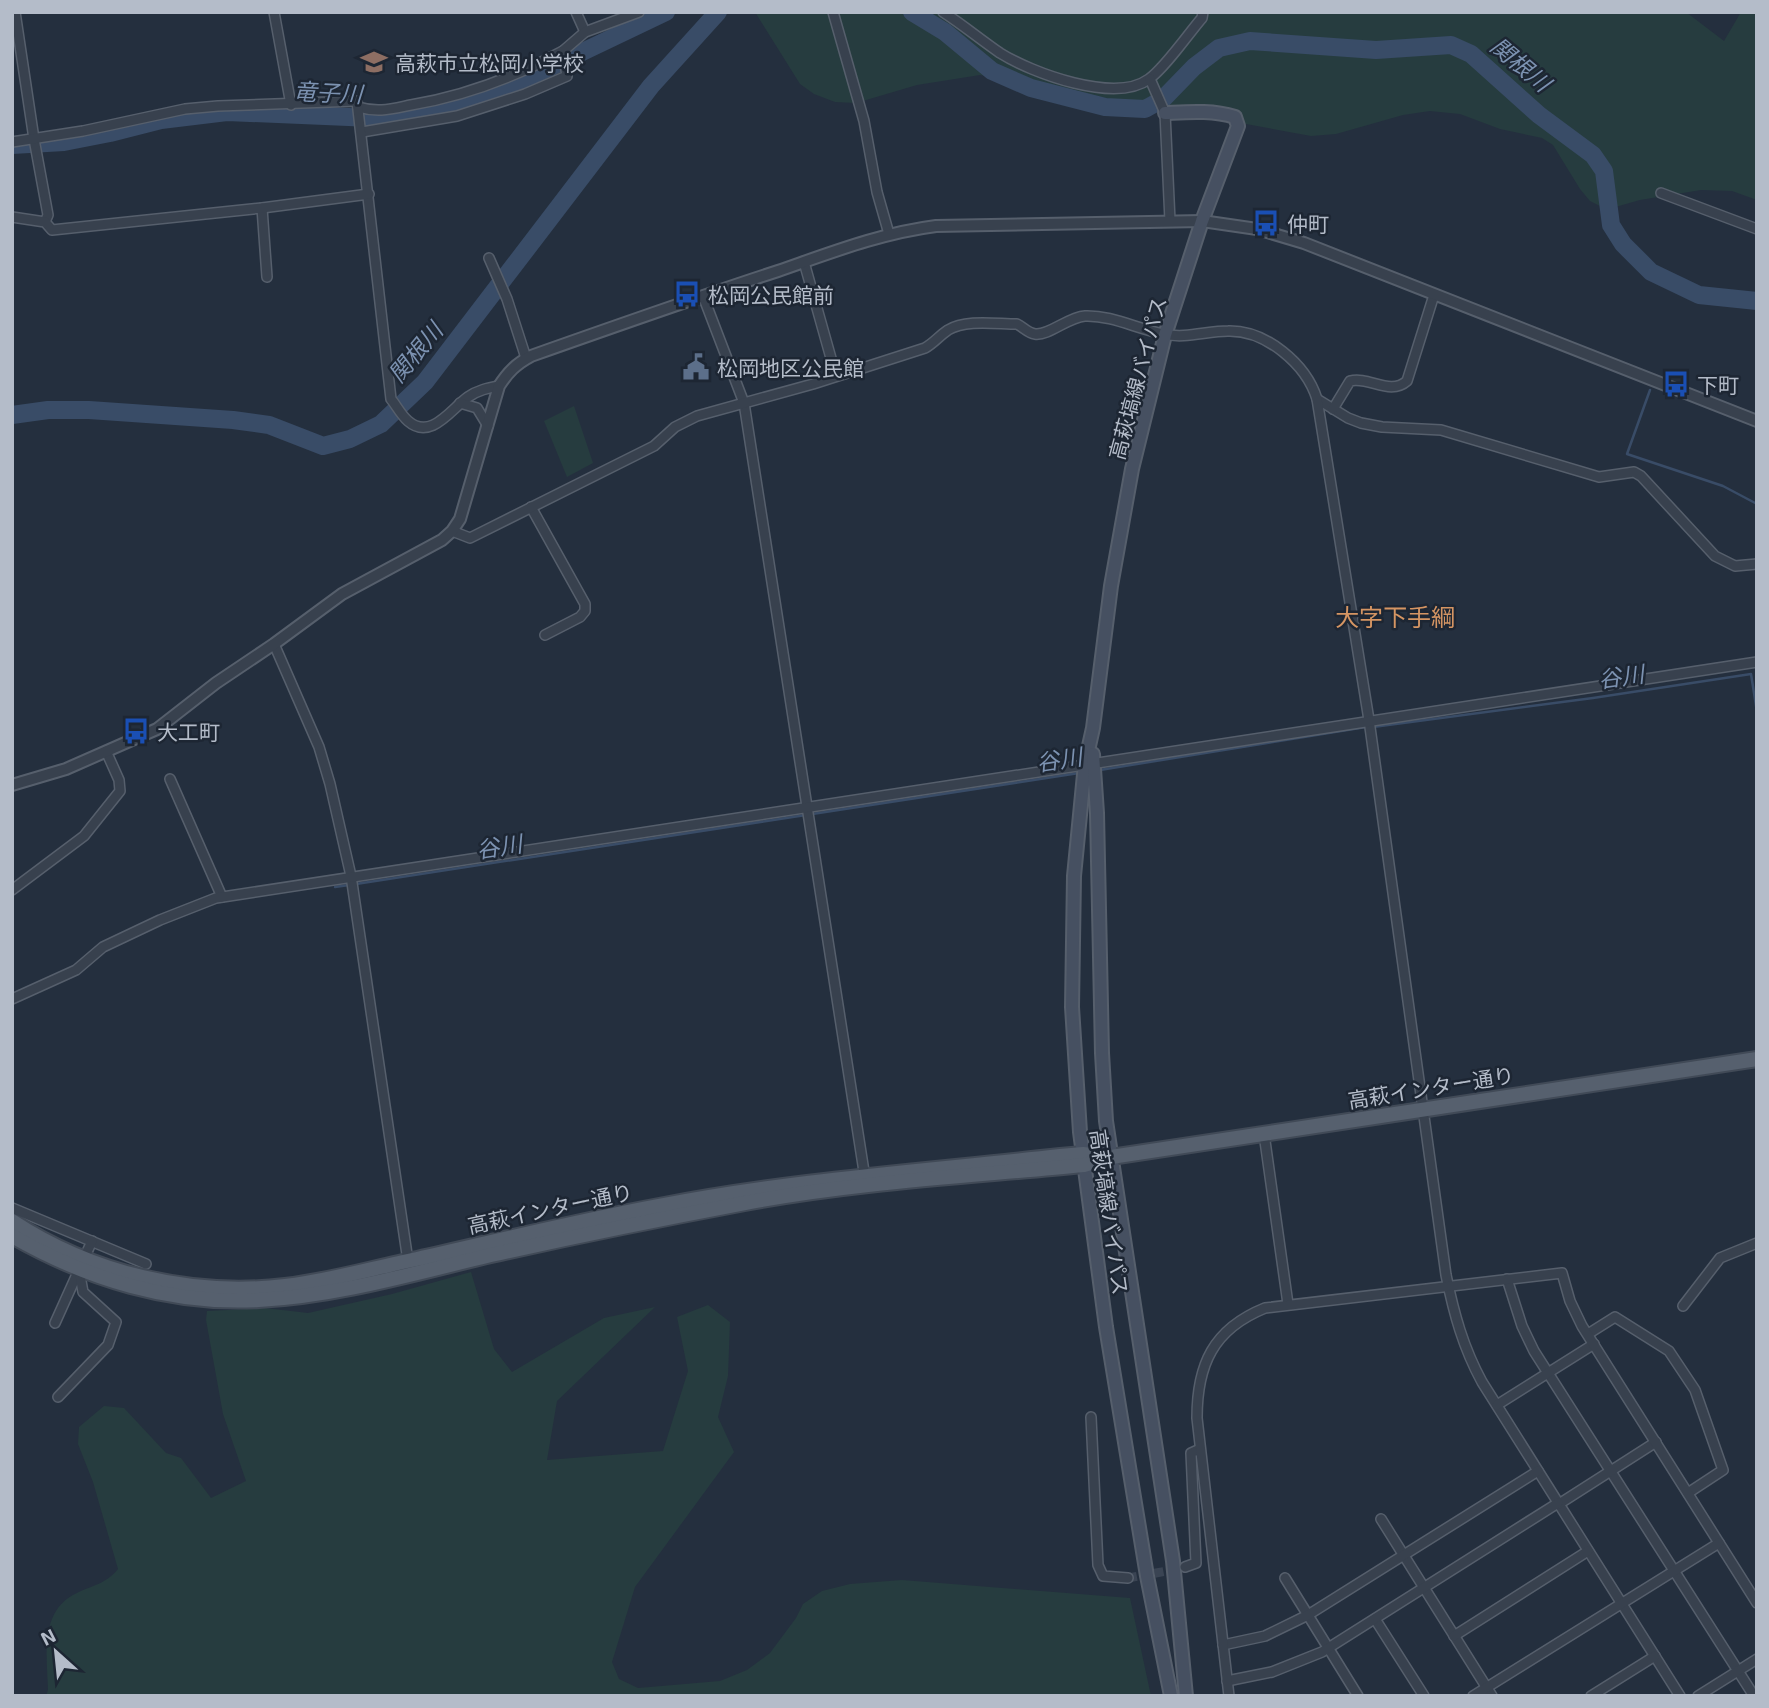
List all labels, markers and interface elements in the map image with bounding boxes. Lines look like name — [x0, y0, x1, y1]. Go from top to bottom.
water label: 関根川 — [1486, 31, 1559, 99]
school or university icon: 高萩市立松岡小学校 — [359, 47, 389, 77]
place label: 高萩市立松岡小学校 — [395, 50, 584, 75]
water label: 竜子川 — [293, 76, 366, 108]
bus stop icon: 仲町 — [1251, 208, 1281, 238]
place label: 仲町 — [1287, 211, 1329, 236]
bus stop icon: 松岡公民館前 — [672, 279, 702, 309]
place label: 松岡公民館前 — [708, 282, 834, 307]
street label: 高萩塙線バイパス — [1103, 294, 1171, 462]
water label: 関根川 — [382, 314, 450, 387]
public building icon: 松岡地区公民館 — [681, 352, 711, 382]
place label: 松岡地区公民館 — [717, 355, 864, 380]
bus stop icon: 下町 — [1661, 369, 1691, 399]
place label: 下町 — [1697, 372, 1739, 397]
district label: 大字下手綱 — [1335, 602, 1455, 631]
water label: 谷川 — [1596, 659, 1649, 693]
bus stop icon: 大工町 — [121, 716, 151, 746]
place label: 大工町 — [157, 719, 220, 744]
water label: 谷川 — [1034, 741, 1087, 776]
water label: 谷川 — [474, 828, 527, 863]
street label: 高萩インター通り — [1346, 1062, 1516, 1112]
street label: 高萩塙線バイパス — [1086, 1127, 1134, 1297]
street label: 高萩インター通り — [465, 1178, 635, 1238]
north arrow — [21, 1617, 91, 1687]
text: N — [37, 1623, 59, 1650]

